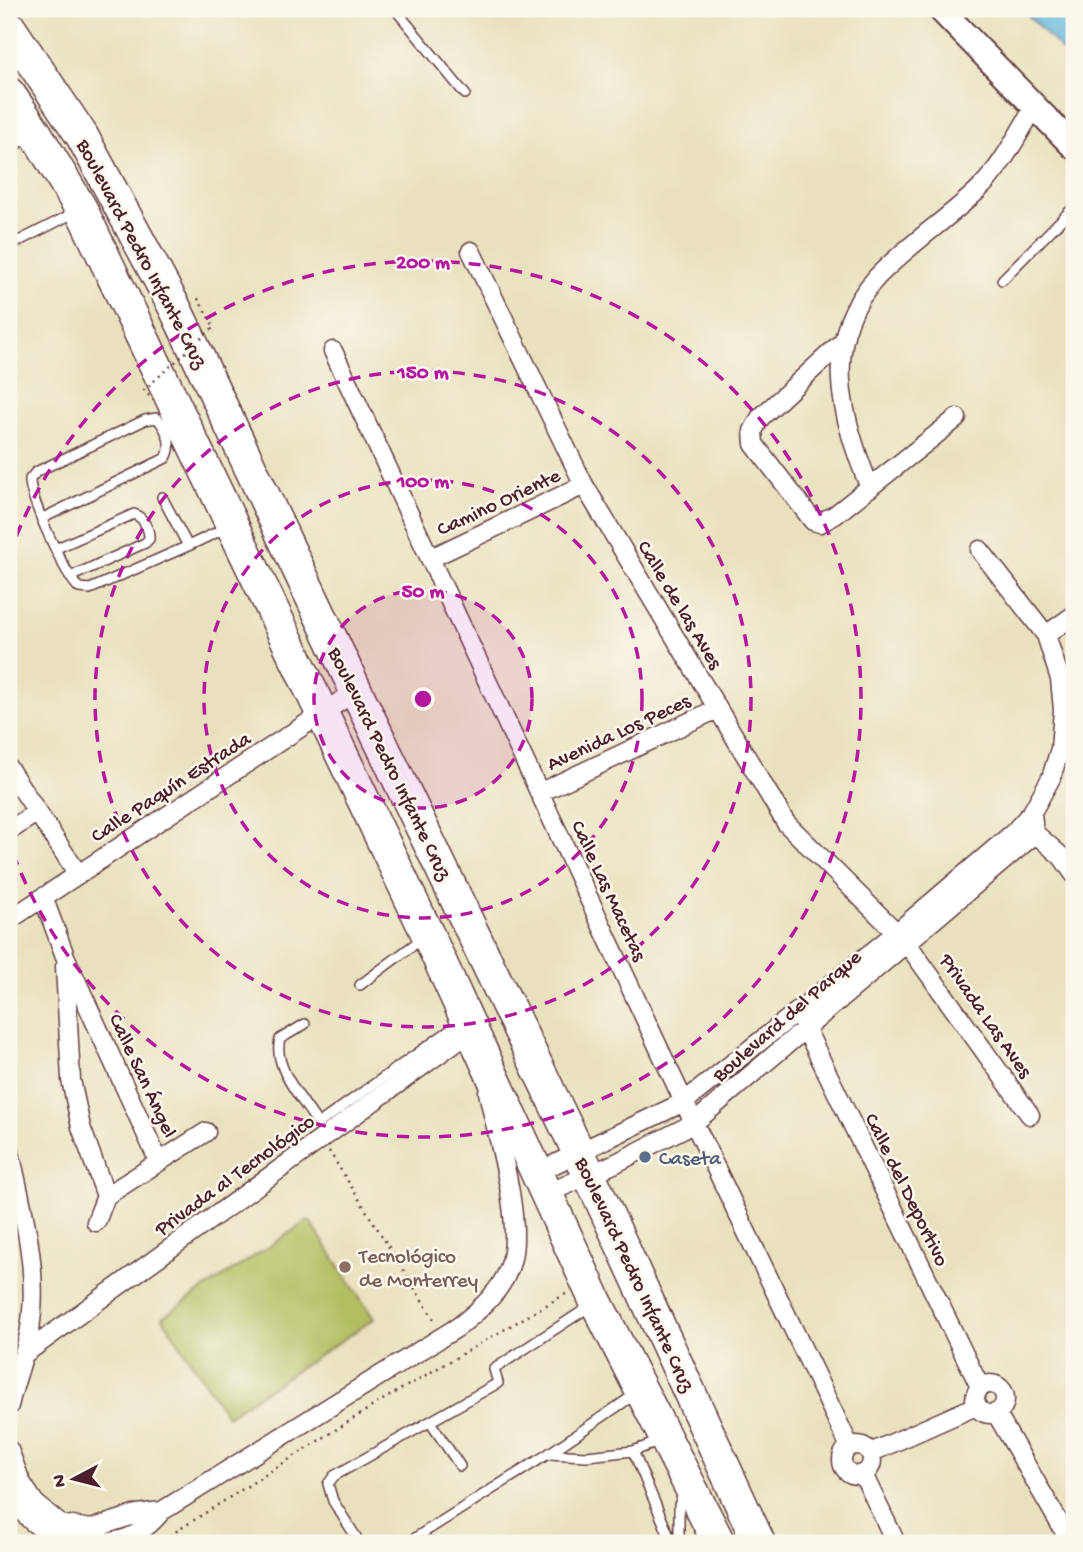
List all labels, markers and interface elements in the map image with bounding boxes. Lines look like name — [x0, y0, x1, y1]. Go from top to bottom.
street label: Boulevard Pedro Infante Cruz — [68, 135, 211, 374]
text: 200 m — [396, 252, 450, 277]
text: 150 m — [396, 362, 449, 387]
street label: Camino Oriente — [434, 464, 566, 544]
text: 100 m — [396, 471, 449, 496]
street label: Calle de las Aves — [630, 537, 727, 676]
text: 50 m — [402, 581, 445, 606]
street label: Boulevard Pedro Infante Cruz — [320, 643, 456, 886]
centre of rings — [411, 687, 435, 711]
street label: Avenida Los Peces — [544, 689, 696, 778]
street label: Calle Paquín Estrada — [87, 727, 258, 850]
street label: Calle Las Macetas — [563, 817, 651, 967]
street label: Boulevard del Parque — [708, 945, 869, 1090]
street label: Privada Las Aves — [932, 949, 1037, 1085]
street label: Calle San Ángel — [101, 1010, 181, 1143]
street label: Privada al Tecnológico — [150, 1110, 321, 1244]
street label: Calle del Deportivo — [857, 1110, 953, 1271]
place label: Caseta — [659, 1148, 722, 1173]
marker: Caseta — [637, 1149, 653, 1165]
street label: Boulevard Pedro Infante Cruz — [567, 1153, 699, 1397]
place label: Tecnológico de Monterrey — [358, 1246, 478, 1295]
marker: Tecnológico de Monterrey — [337, 1259, 353, 1275]
north arrow — [38, 1444, 108, 1514]
text: N — [48, 1473, 73, 1488]

